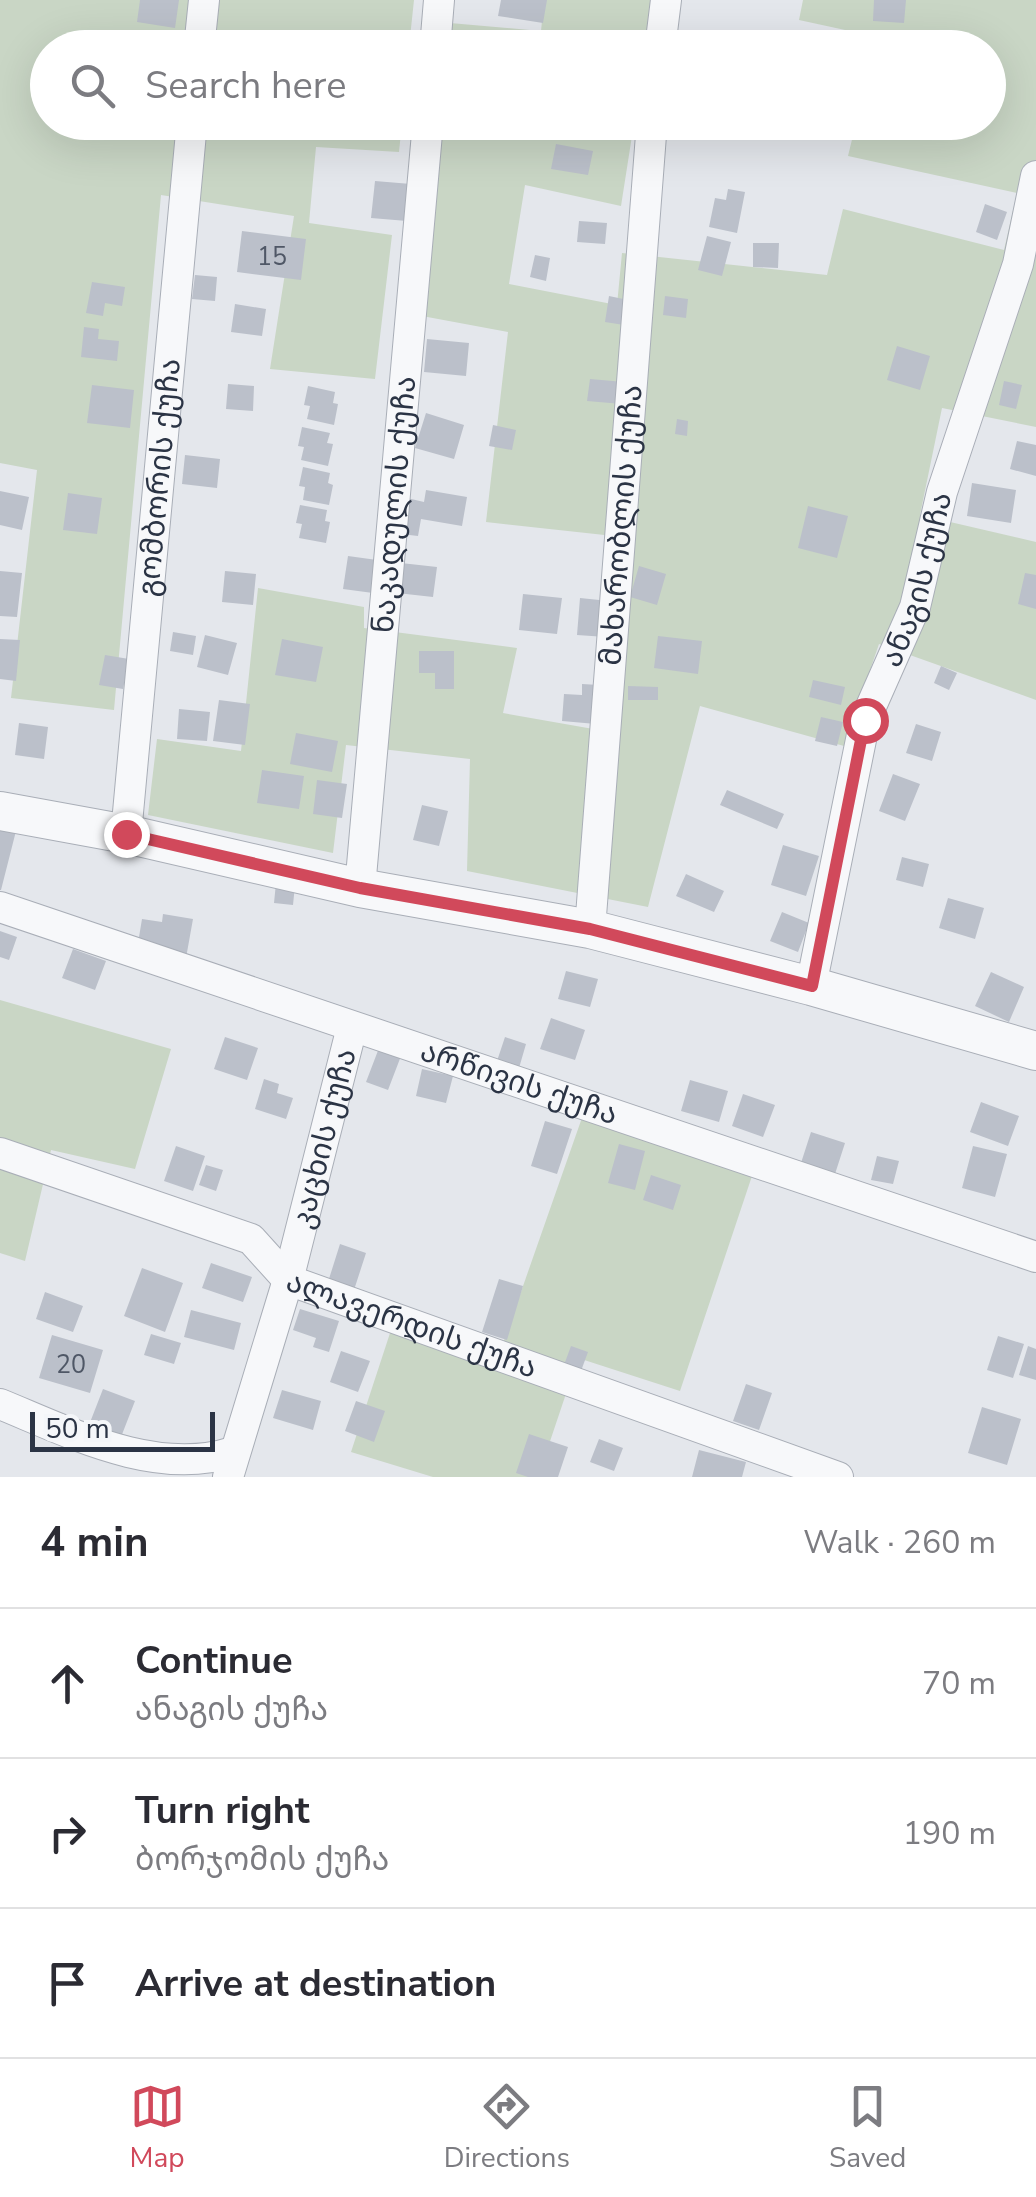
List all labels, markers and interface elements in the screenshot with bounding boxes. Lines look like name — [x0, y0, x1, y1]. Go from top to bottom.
search box — [30, 30, 1006, 140]
icon: search — [65, 58, 120, 113]
text: Search here — [145, 60, 346, 111]
house number: 15 — [257, 240, 287, 274]
street label: გომბორის ქუჩა — [128, 357, 191, 599]
street label: ნაკადულის ქუჩა — [363, 374, 426, 635]
street label: მახარობლის ქუჩა — [590, 383, 653, 667]
street label: ანაგის ქუჩა — [871, 488, 962, 674]
route start — [843, 698, 889, 744]
route end — [104, 812, 150, 858]
street label: არწივის ქუჩა — [415, 1030, 623, 1135]
street label: კაცხის ქუჩა — [282, 1044, 367, 1233]
street label: ალავერდის ქუჩა — [280, 1261, 543, 1389]
house number: 20 — [56, 1348, 86, 1382]
scale bar — [30, 1407, 215, 1452]
text: 50 m — [45, 1410, 110, 1448]
text: 4 min — [40, 1514, 149, 1571]
text: Walk · 260 m — [803, 1521, 996, 1564]
text: Continue — [135, 1635, 293, 1686]
icon: ahead — [40, 1656, 95, 1711]
text: 70 m — [922, 1662, 996, 1705]
text: ანაგის ქუჩა — [135, 1688, 328, 1731]
text: Turn right — [135, 1785, 310, 1836]
icon: right — [40, 1806, 95, 1861]
text: 190 m — [903, 1812, 996, 1855]
text: ბორჯომის ქუჩა — [135, 1838, 389, 1881]
icon: arrive — [40, 1956, 95, 2011]
text: Arrive at destination — [135, 1958, 496, 2009]
tab: Map — [130, 2079, 185, 2177]
tab: Directions — [444, 2079, 570, 2177]
tab: Saved — [829, 2079, 906, 2177]

